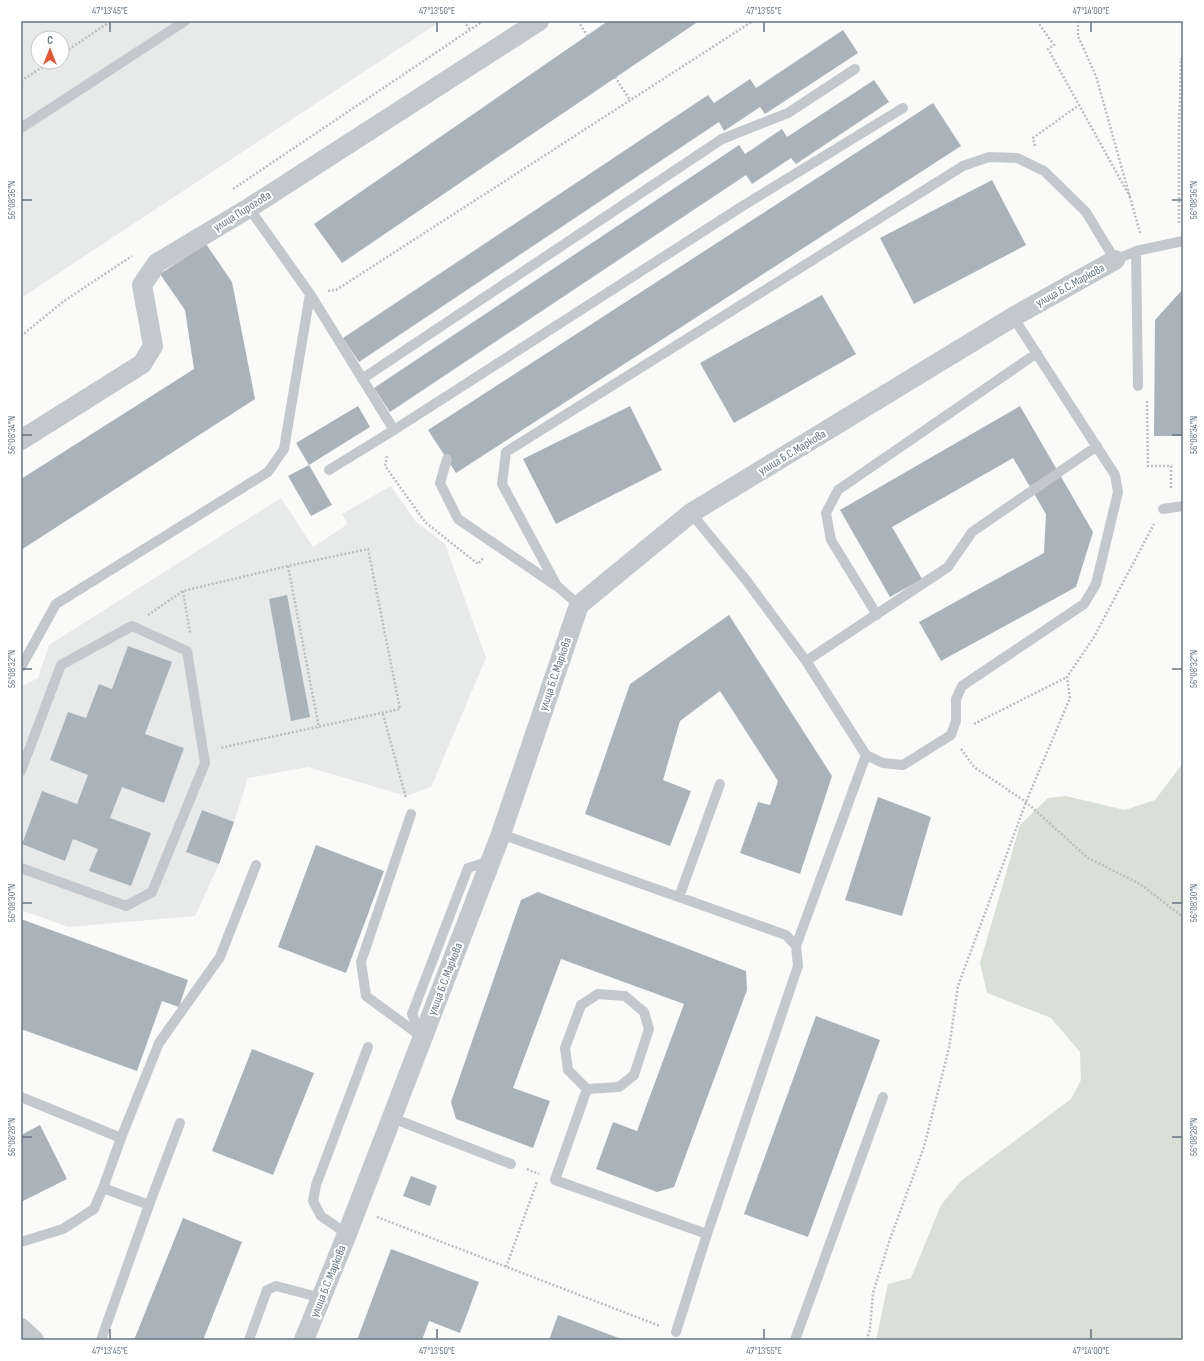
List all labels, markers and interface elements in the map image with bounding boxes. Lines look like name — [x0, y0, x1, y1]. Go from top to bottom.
text: 47°13'45"E — [92, 5, 128, 17]
text: 47°13'50"E — [419, 5, 455, 17]
text: 47°13'55"E — [746, 5, 782, 17]
text: 47°14'00"E — [1073, 5, 1109, 17]
north arrow — [30, 30, 70, 70]
text: С — [47, 34, 53, 47]
text: 56°08'36"N — [6, 181, 18, 219]
text: 56°08'36"N — [1188, 181, 1200, 219]
street label: улица Пирогова — [211, 188, 274, 235]
street label: улица Б.С.Маркова — [1033, 260, 1108, 311]
text: 56°08'34"N — [6, 416, 18, 454]
text: 56°08'34"N — [1188, 416, 1200, 454]
street label: улица Б.С.Маркова — [756, 426, 829, 479]
street label: улица Б.С.Маркова — [536, 635, 575, 713]
text: 56°08'32"N — [6, 650, 18, 688]
text: 56°08'32"N — [1188, 650, 1200, 688]
text: 56°08'30"N — [6, 884, 18, 922]
text: 56°08'30"N — [1188, 884, 1200, 922]
street label: улица Б.С.Маркова — [425, 941, 466, 1018]
text: 56°08'28"N — [6, 1118, 18, 1156]
text: 56°08'28"N — [1188, 1118, 1200, 1156]
street label: улица Б.С.Маркова — [307, 1243, 350, 1319]
text: 47°13'45"E — [92, 1345, 128, 1357]
text: 47°13'50"E — [419, 1345, 455, 1357]
text: 47°13'55"E — [746, 1345, 782, 1357]
text: 47°14'00"E — [1073, 1345, 1109, 1357]

